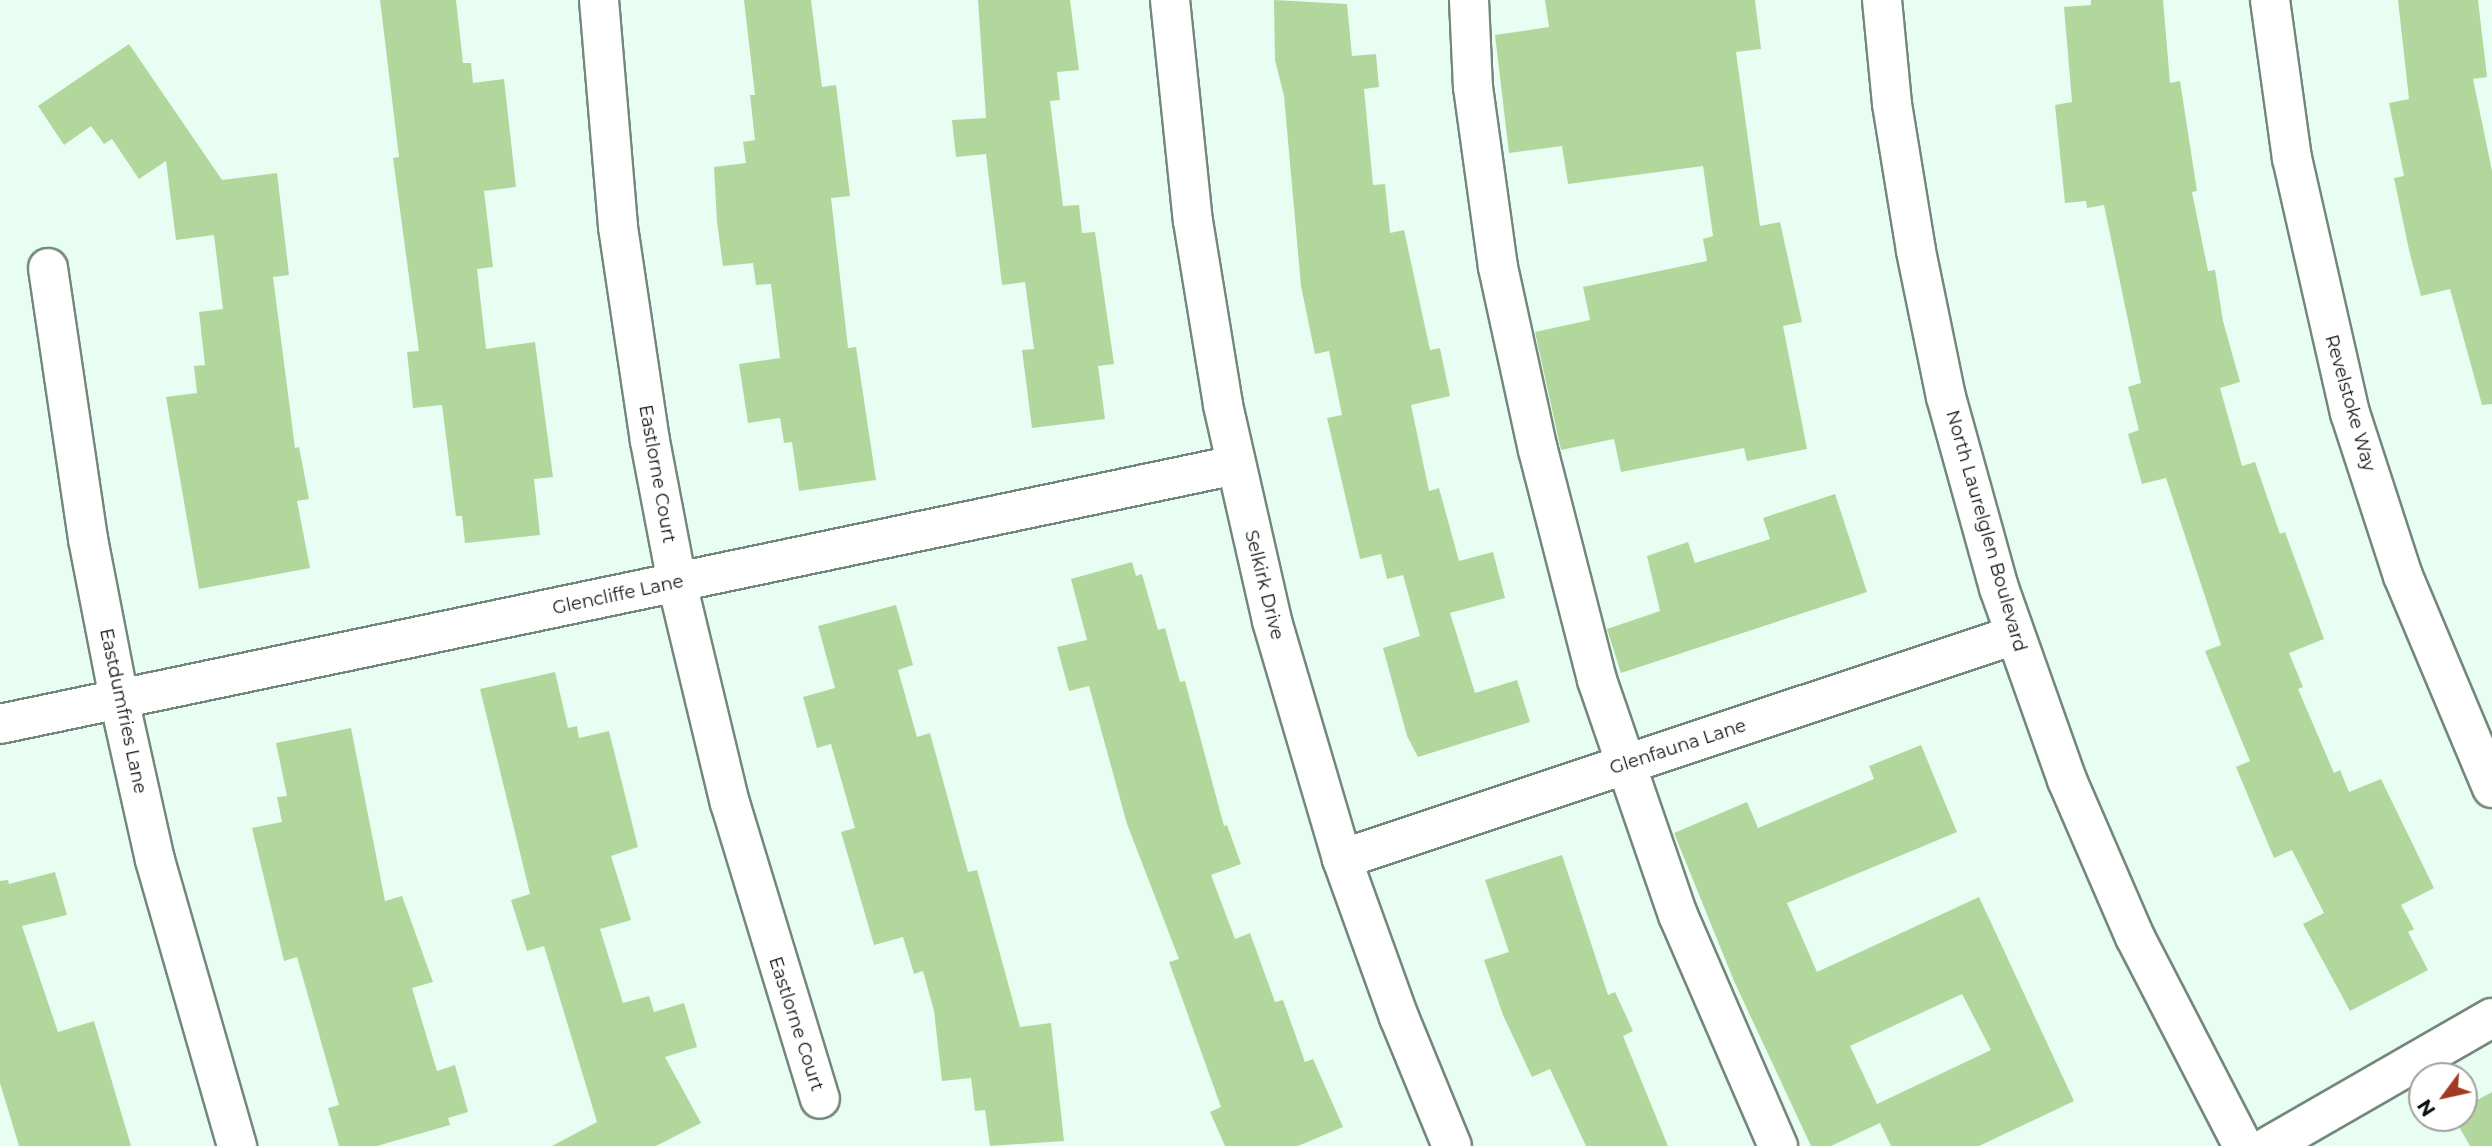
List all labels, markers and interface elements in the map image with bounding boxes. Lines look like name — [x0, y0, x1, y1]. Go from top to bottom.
street label: Revelstoke Way — [2320, 332, 2380, 474]
street label: Eastlorne Court — [634, 403, 680, 545]
street label: North Laurelglen Boulevard — [1941, 408, 2031, 654]
street label: Selkirk Drive — [1240, 528, 1288, 642]
street label: Glencliffe Lane — [551, 571, 685, 619]
street label: Eastdumfries Lane — [95, 626, 151, 796]
street label: Glenfauna Lane — [1607, 715, 1749, 779]
street label: Eastlorne Court — [764, 954, 828, 1094]
north arrow — [2408, 1062, 2478, 1132]
text: N — [2413, 1095, 2440, 1120]

